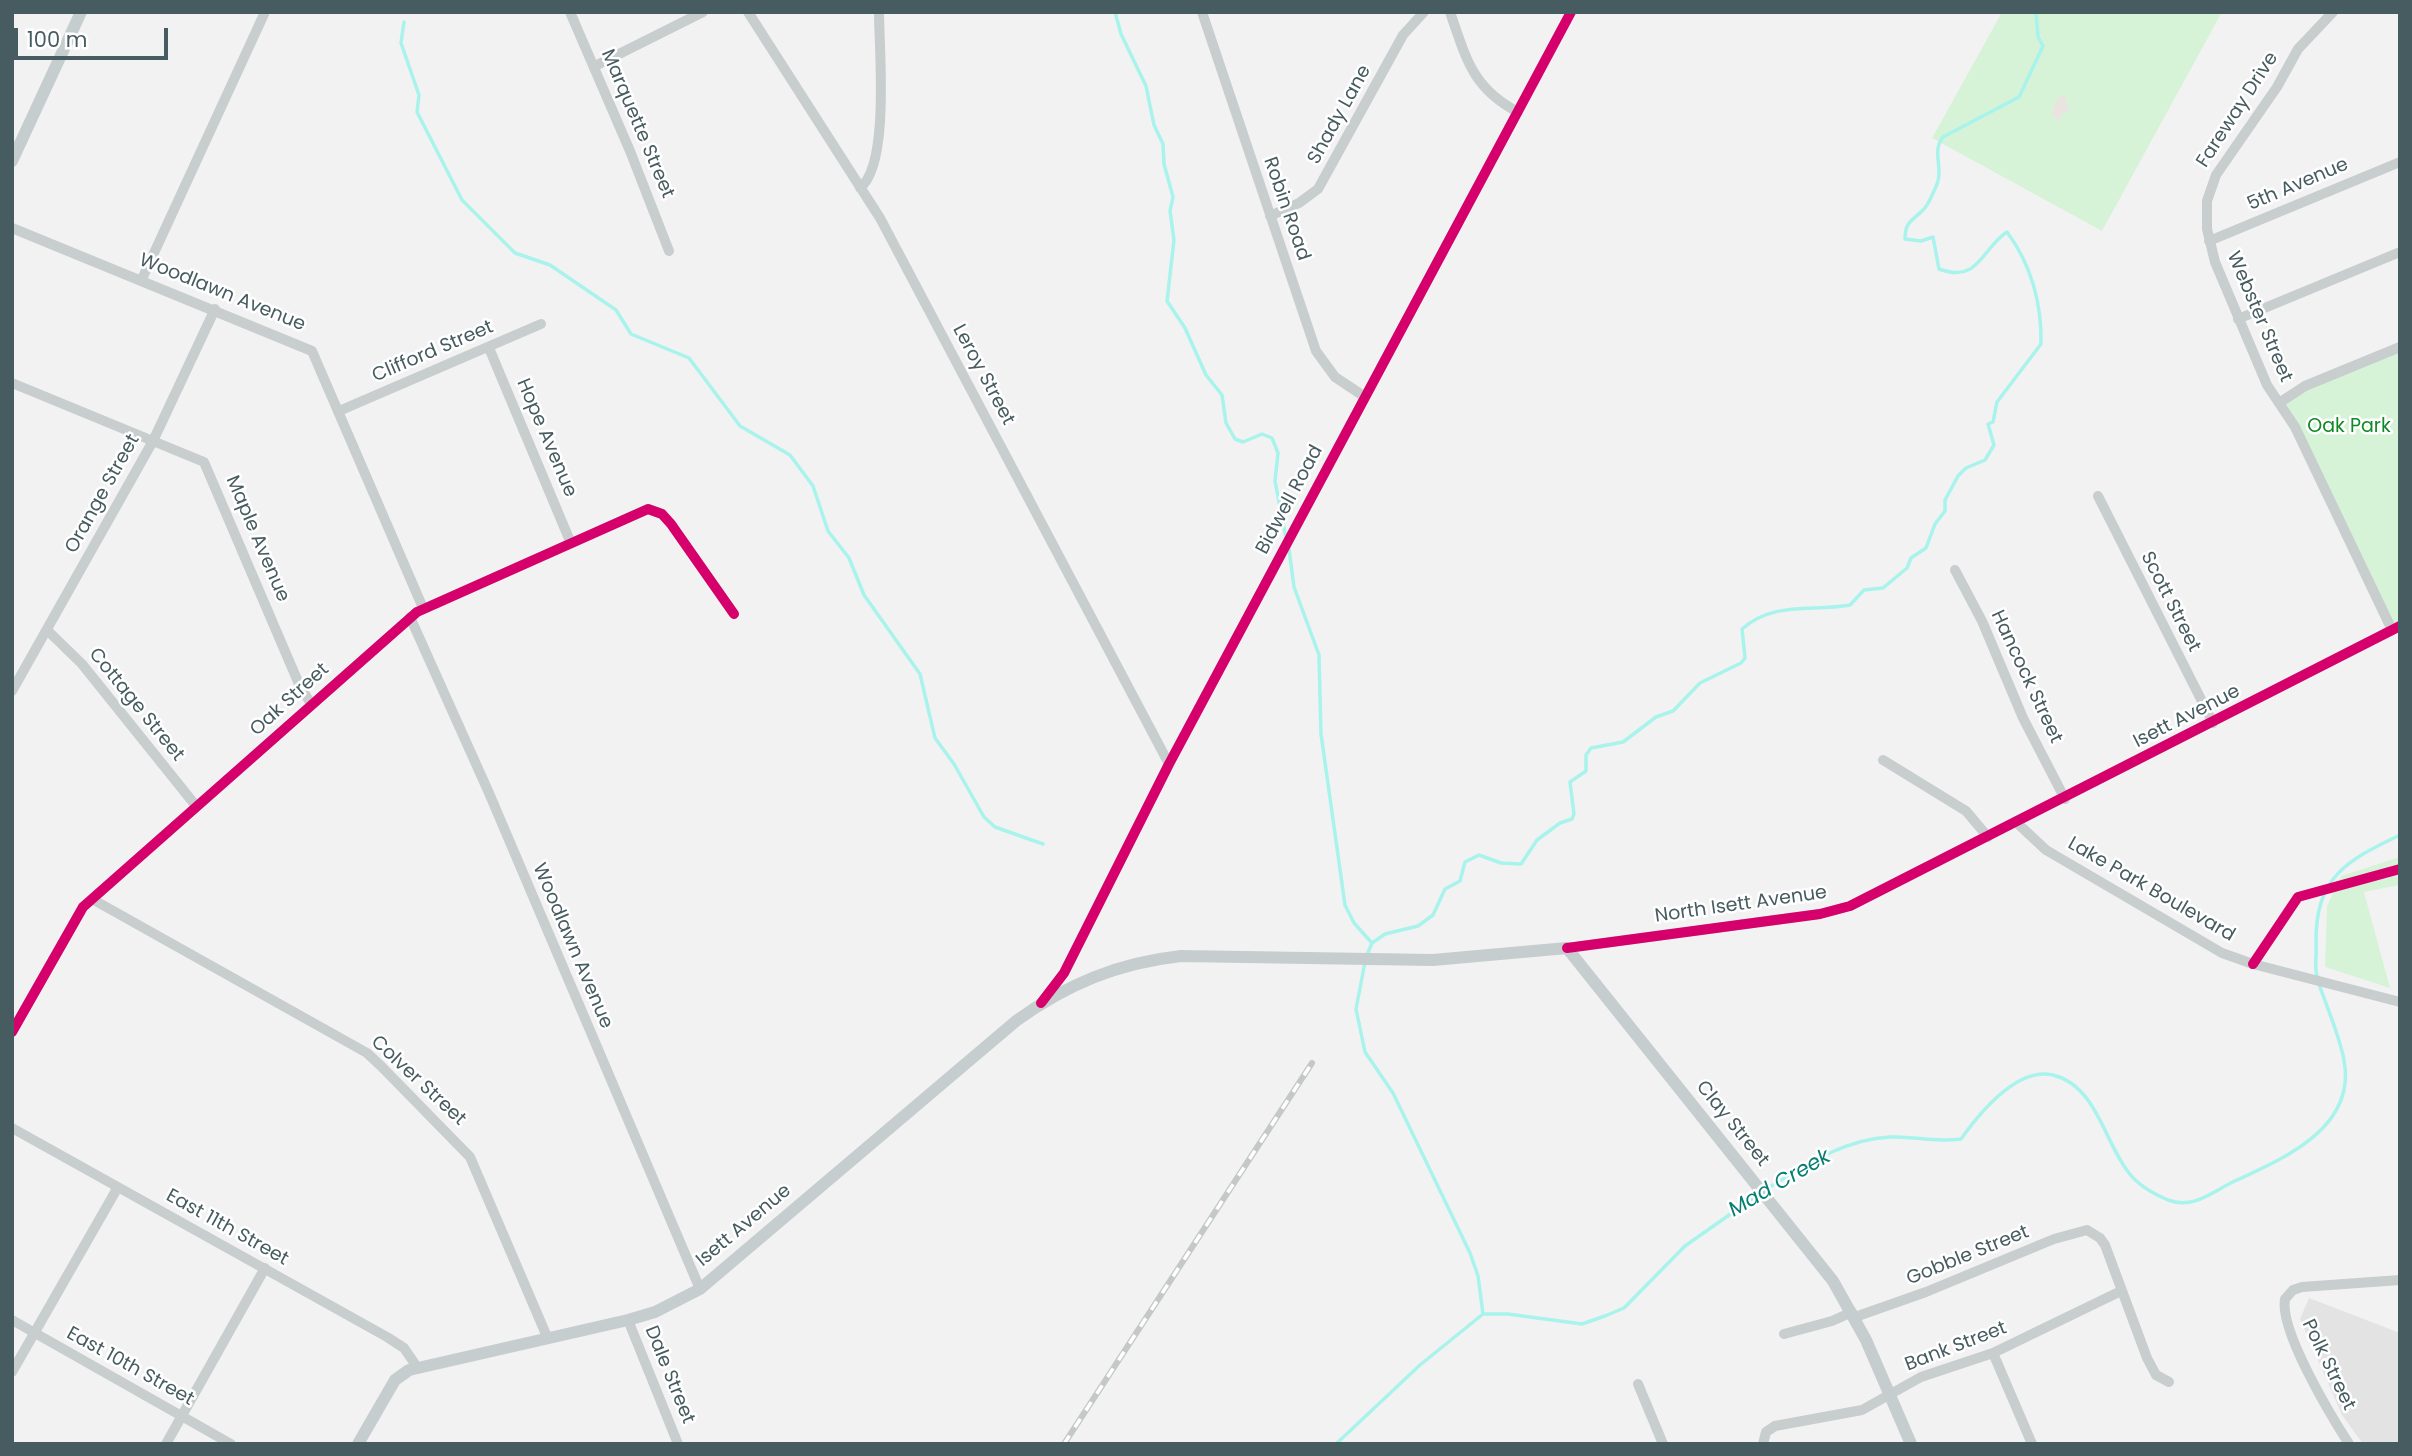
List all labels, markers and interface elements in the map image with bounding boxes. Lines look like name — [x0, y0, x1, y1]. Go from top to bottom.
scale bar — [18, 14, 172, 58]
text: 100 m — [27, 25, 87, 54]
street label: Marquette Street — [595, 46, 679, 202]
street label: Fareway Drive — [2192, 48, 2284, 172]
street label: Shady Lane — [1303, 61, 1377, 169]
street label: Robin Road — [1258, 154, 1314, 264]
street label: 5th Avenue — [2244, 154, 2352, 216]
street label: Webster Street — [2221, 248, 2297, 386]
street label: Woodlawn Avenue — [135, 249, 309, 337]
street label: Clifford Street — [369, 316, 497, 388]
street label: Leroy Street — [947, 321, 1019, 429]
street label: Hope Avenue — [511, 375, 581, 501]
park label: Oak Park — [2307, 416, 2391, 438]
street label: Orange Street — [61, 431, 145, 557]
street label: Bidwell Road — [1252, 442, 1328, 558]
street label: Maple Avenue — [220, 472, 294, 606]
street label: Scott Street — [2135, 548, 2205, 656]
street label: Hancock Street — [1985, 607, 2067, 747]
street label: Cottage Street — [83, 644, 189, 766]
street label: Oak Street — [246, 659, 334, 741]
street label: Isett Avenue — [2130, 680, 2244, 754]
street label: Lake Park Boulevard — [2063, 833, 2239, 947]
street label: Woodlawn Avenue — [527, 860, 617, 1032]
street label: North Isett Avenue — [1654, 882, 1828, 928]
street label: Colver Street — [366, 1031, 470, 1131]
street label: Clay Street — [1691, 1077, 1773, 1171]
water label: Mad Creek — [1724, 1145, 1836, 1223]
street label: Isett Avenue — [692, 1180, 796, 1272]
street label: East 11th Street — [162, 1185, 292, 1271]
street label: Gobble Street — [1904, 1221, 2032, 1291]
street label: Polk Street — [2296, 1316, 2360, 1414]
street label: Bank Street — [1902, 1317, 2010, 1377]
street label: East 10th Street — [62, 1323, 198, 1411]
street label: Dale Street — [639, 1323, 699, 1427]

